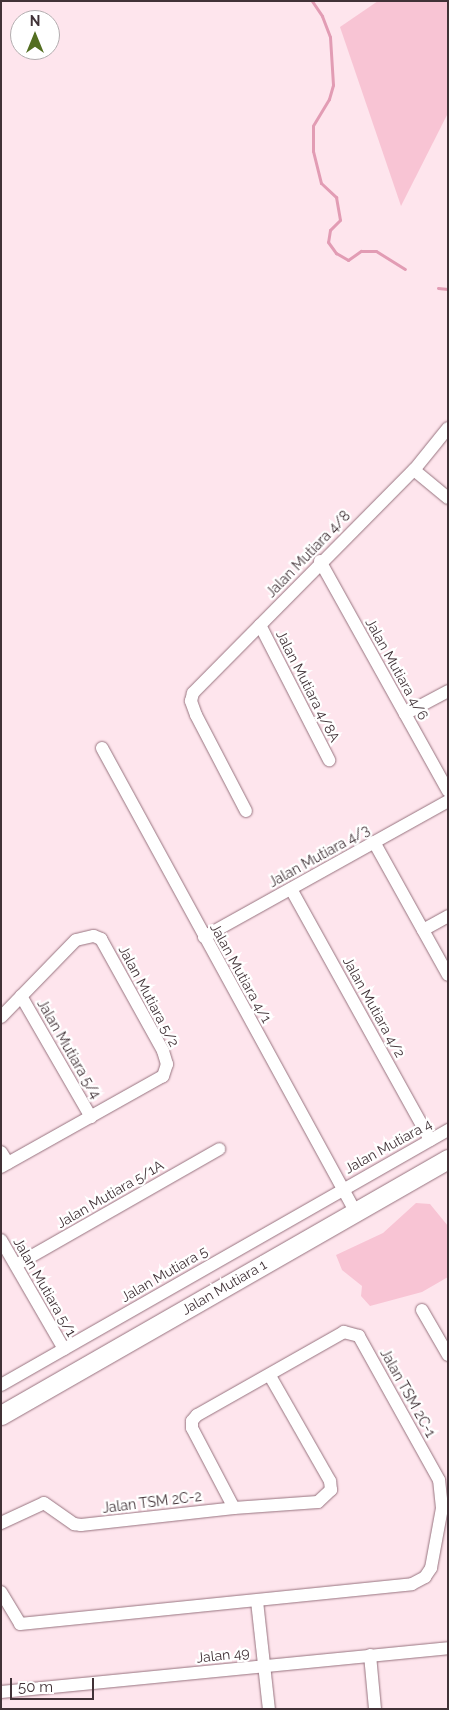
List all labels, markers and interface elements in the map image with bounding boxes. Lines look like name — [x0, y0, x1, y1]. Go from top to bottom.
north arrow — [10, 10, 60, 60]
text: N — [30, 13, 40, 29]
street label: Jalan Mutiara 4/8 — [262, 507, 354, 601]
street label: Jalan Mutiara 4/6 — [362, 615, 432, 723]
street label: Jalan Mutiara 4/8A — [273, 627, 343, 745]
street label: Jalan Mutiara 4/3 — [266, 821, 372, 891]
street label: Jalan Mutiara 4/1 — [207, 920, 275, 1026]
street label: Jalan Mutiara 5/2 — [115, 942, 183, 1050]
street label: Jalan Mutiara 4/2 — [339, 954, 409, 1060]
street label: Jalan Mutiara 5/4 — [34, 996, 104, 1102]
street label: Jalan Mutiara 4 — [341, 1115, 435, 1177]
street label: Jalan Mutiara 5/1A — [54, 1157, 166, 1231]
street label: Jalan Mutiara 5/1 — [10, 1235, 80, 1339]
street label: Jalan Mutiara 5 — [118, 1242, 210, 1306]
street label: Jalan Mutiara 1 — [178, 1256, 270, 1318]
street label: Jalan TSM 2C-1 — [377, 1346, 439, 1440]
street label: Jalan TSM 2C-2 — [101, 1488, 203, 1516]
street label: Jalan 49 — [196, 1644, 250, 1666]
scale bar — [12, 1668, 96, 1700]
text: 50 m — [18, 1678, 53, 1696]

